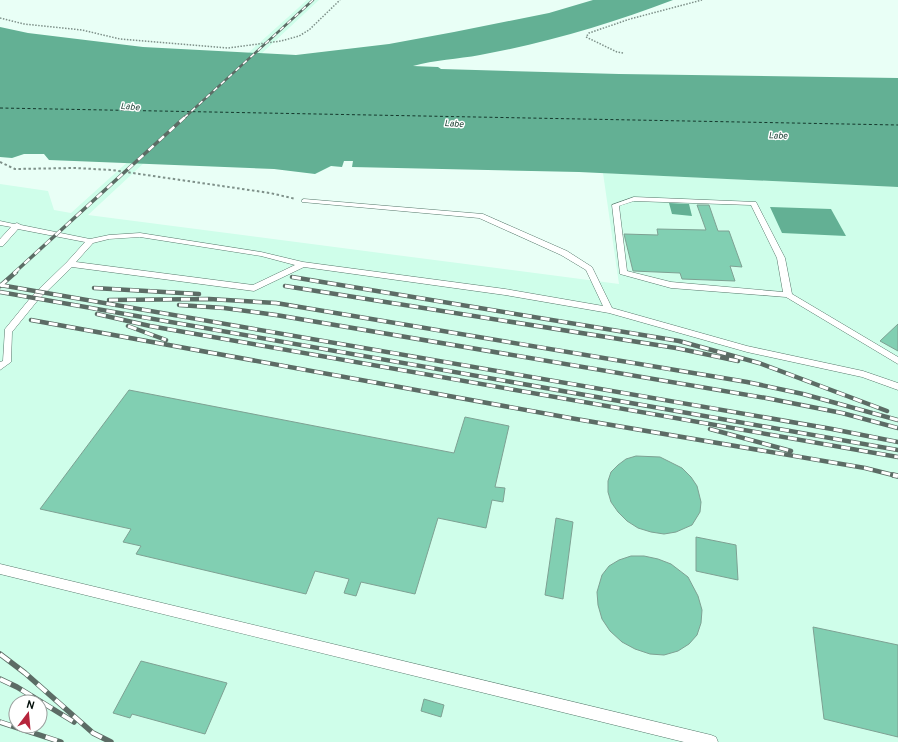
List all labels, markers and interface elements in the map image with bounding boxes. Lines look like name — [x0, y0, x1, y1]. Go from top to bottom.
water label: Labe — [120, 101, 140, 113]
water label: Labe — [444, 118, 464, 130]
water label: Labe — [768, 130, 788, 142]
north arrow — [8, 694, 48, 734]
text: N — [25, 698, 36, 713]

